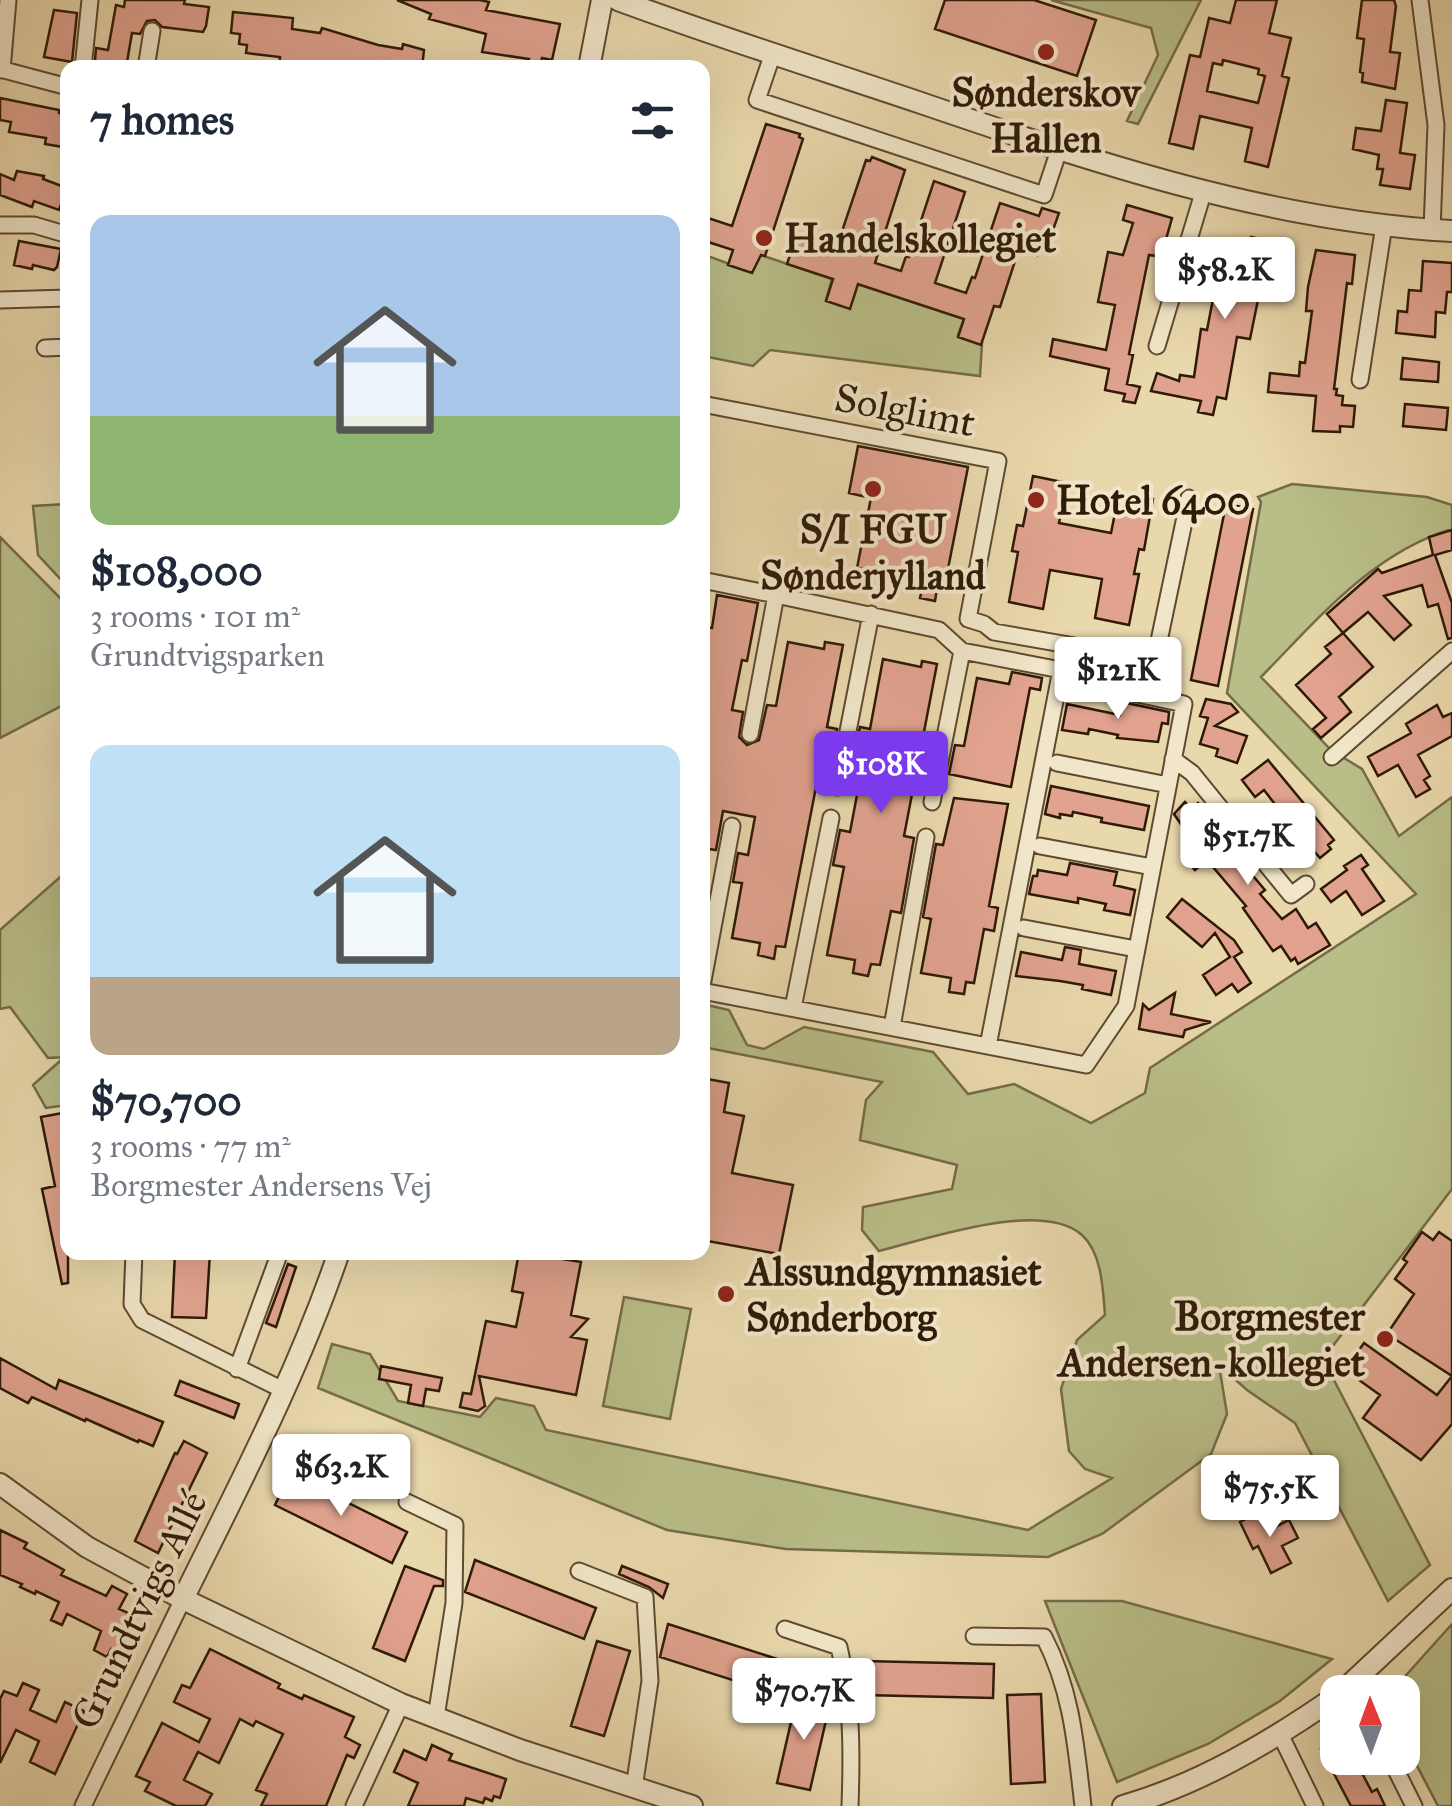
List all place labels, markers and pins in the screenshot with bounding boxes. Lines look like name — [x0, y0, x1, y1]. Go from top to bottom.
marker: Sønderskov Hallen — [1035, 41, 1057, 63]
place label: Sønderskov Hallen — [952, 68, 1142, 163]
place label: Handelskollegiet — [784, 214, 1057, 263]
marker: Handelskollegiet — [753, 227, 775, 249]
pin: $58.2K — [1144, 237, 1306, 322]
place label: Hotel 6400 — [1056, 476, 1250, 525]
marker: S/I FGU Sønderjylland — [862, 478, 884, 500]
marker: Hotel 6400 — [1025, 489, 1047, 511]
place label: S/I FGU Sønderjylland — [760, 505, 987, 600]
pin: $121K — [1048, 637, 1188, 722]
pin: $108K — [811, 731, 951, 816]
pin: $51.7K — [1167, 803, 1329, 888]
place label: Alssundgymnasiet Sønderborg — [743, 1247, 1043, 1342]
marker: Alssundgymnasiet Sønderborg — [715, 1283, 737, 1305]
place label: Borgmester Andersen-kollegiet — [1055, 1292, 1366, 1387]
marker: Borgmester Andersen-kollegiet — [1374, 1328, 1396, 1350]
pin: $63.2K — [260, 1434, 422, 1519]
pin: $75.5K — [1189, 1455, 1351, 1540]
pin: $70.7K — [723, 1658, 885, 1743]

